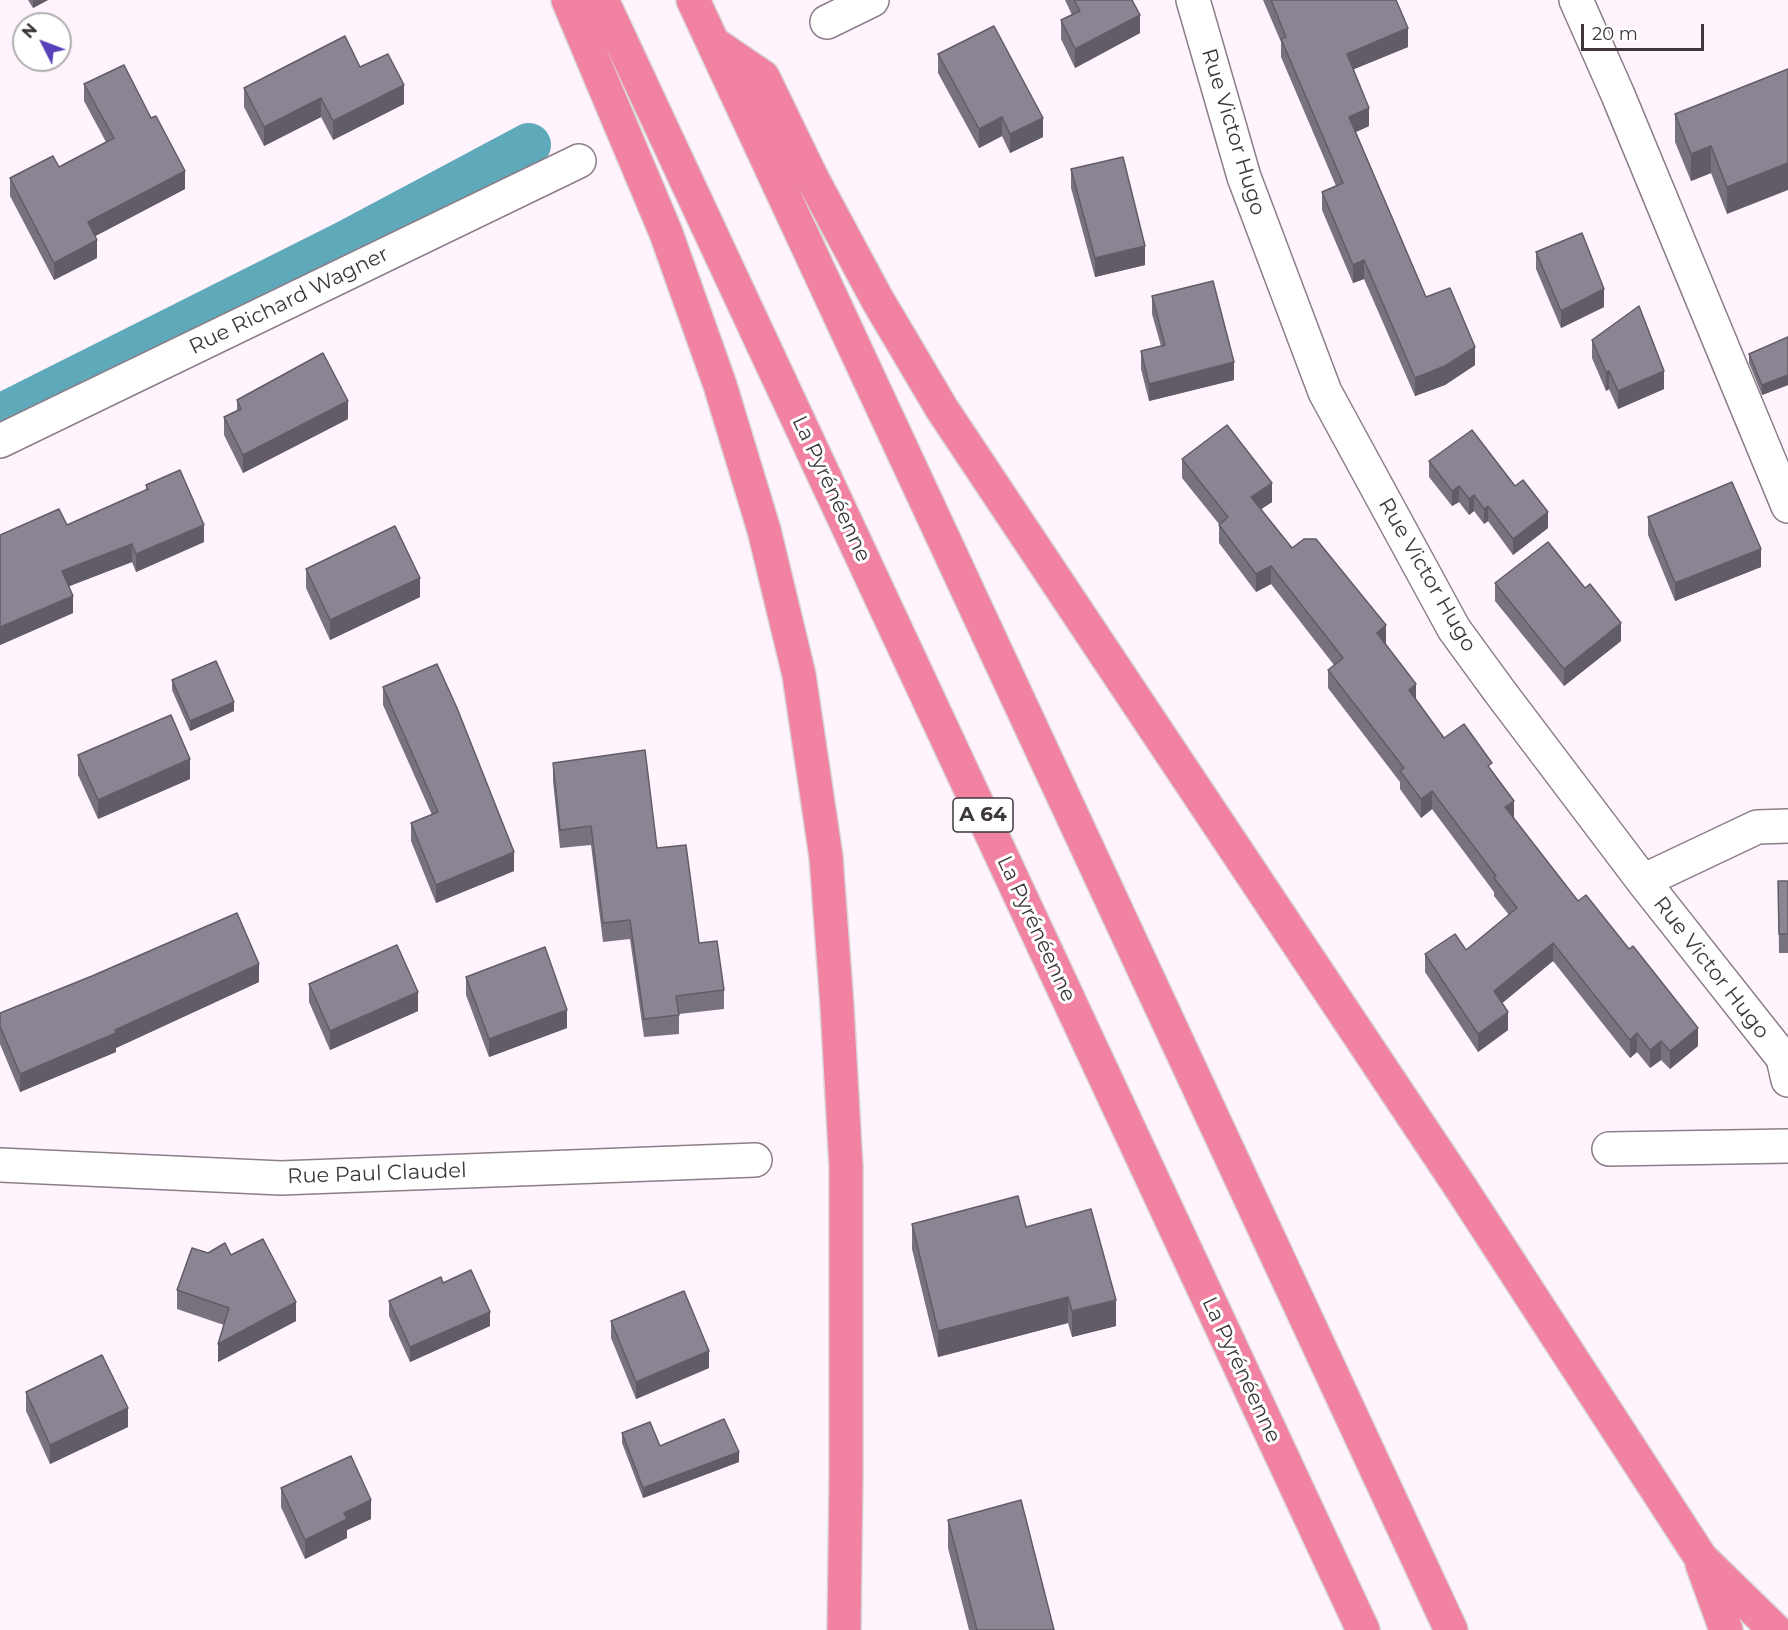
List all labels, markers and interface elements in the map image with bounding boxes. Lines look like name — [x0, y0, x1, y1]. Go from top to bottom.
north arrow — [12, 12, 72, 72]
scale bar — [1584, 12, 1707, 50]
text: N — [18, 20, 41, 42]
text: 20 m — [1592, 23, 1638, 45]
street label: Rue Victor Hugo — [1196, 45, 1270, 219]
street label: Rue Richard Wagner — [185, 242, 393, 360]
street label: La Pyrénéenne — [786, 412, 876, 566]
street label: Rue Victor Hugo — [1373, 494, 1481, 656]
road number: A 64 — [953, 798, 1013, 832]
street label: La Pyrénéenne — [991, 852, 1081, 1006]
street label: Rue Victor Hugo — [1648, 892, 1774, 1044]
street label: Rue Paul Claudel — [287, 1158, 467, 1190]
street label: La Pyrénéenne — [1196, 1293, 1286, 1447]

